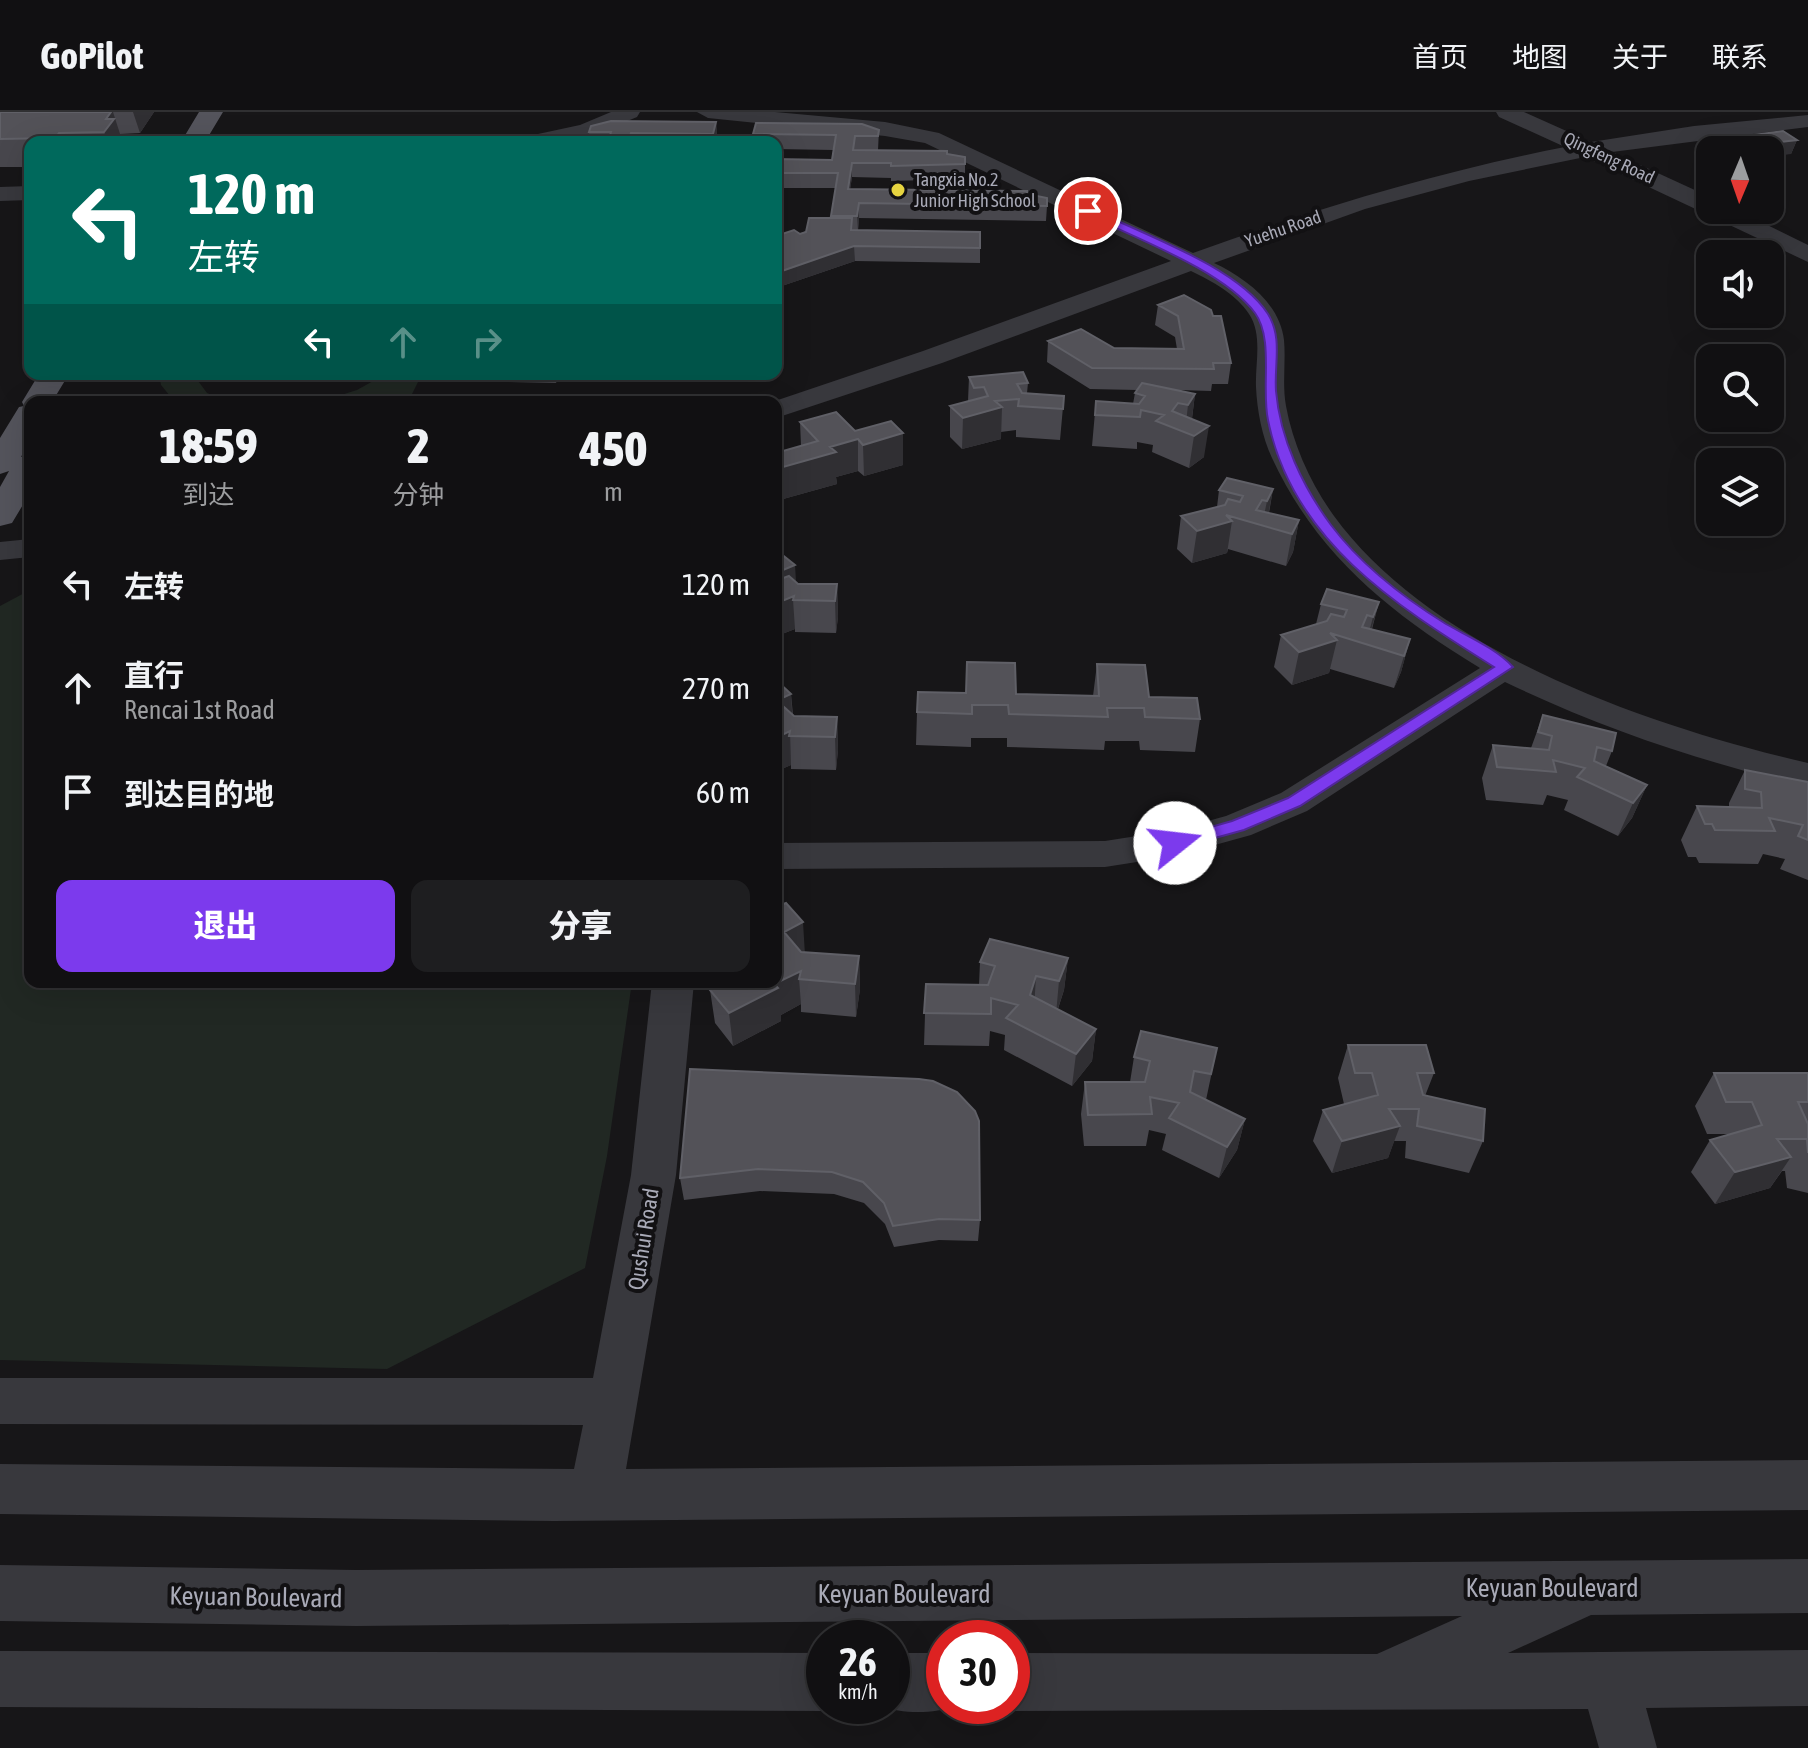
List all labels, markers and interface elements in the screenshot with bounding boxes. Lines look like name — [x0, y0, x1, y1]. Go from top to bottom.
text: GoPilot — [40, 34, 143, 77]
text: 首页 — [1412, 41, 1468, 73]
text: 地图 — [1512, 41, 1568, 73]
text: 关于 — [1612, 41, 1668, 73]
text: 联系 — [1712, 41, 1768, 73]
street label: Qingfeng Road — [1561, 127, 1658, 188]
north arrow — [1696, 136, 1784, 224]
map controls — [1696, 136, 1784, 536]
text: 120 m — [188, 162, 315, 226]
icon: left — [56, 168, 160, 272]
place label: Tangxia No.2 Junior High School — [914, 169, 1036, 211]
pin — [1054, 177, 1122, 245]
marker: Tangxia No.2 Junior High School — [889, 181, 907, 199]
icon: arrive — [1066, 189, 1110, 233]
street label: Yuehu Road — [1242, 206, 1324, 251]
text: 左转 — [188, 236, 260, 278]
button: sound — [1696, 240, 1784, 328]
icon: left — [297, 320, 341, 364]
icon: ahead — [381, 320, 425, 364]
icon: right — [465, 320, 509, 364]
button: search — [1696, 344, 1784, 432]
text: 18:59 — [159, 418, 258, 473]
text: 2 — [407, 418, 430, 473]
text: 450 — [579, 421, 647, 476]
button: layers — [1696, 448, 1784, 536]
text: m — [604, 477, 623, 507]
text: 到达 — [182, 480, 234, 510]
text: 分钟 — [393, 480, 445, 510]
icon: left — [56, 562, 100, 606]
text: 120 m — [682, 567, 750, 601]
text: 左转 — [124, 569, 184, 603]
text: 直行 — [124, 658, 184, 692]
icon: ahead — [56, 666, 100, 710]
text: 270 m — [682, 671, 750, 705]
text: Rencai 1st Road — [124, 695, 275, 725]
icon: arrive — [56, 770, 100, 814]
text: 60 m — [696, 775, 750, 809]
text: 到达目的地 — [124, 777, 274, 811]
position arrow — [1133, 801, 1217, 885]
button: 退出 — [56, 880, 395, 972]
button: 分享 — [411, 880, 750, 972]
street label: Qushui Road — [622, 1186, 664, 1292]
street label: Keyuan Boulevard — [1465, 1573, 1639, 1603]
street label: Keyuan Boulevard — [817, 1579, 991, 1609]
street label: Keyuan Boulevard — [169, 1580, 343, 1614]
speed limit sign: 30 — [926, 1620, 1030, 1724]
text: 26 — [839, 1639, 877, 1684]
text: km/h — [838, 1680, 878, 1703]

